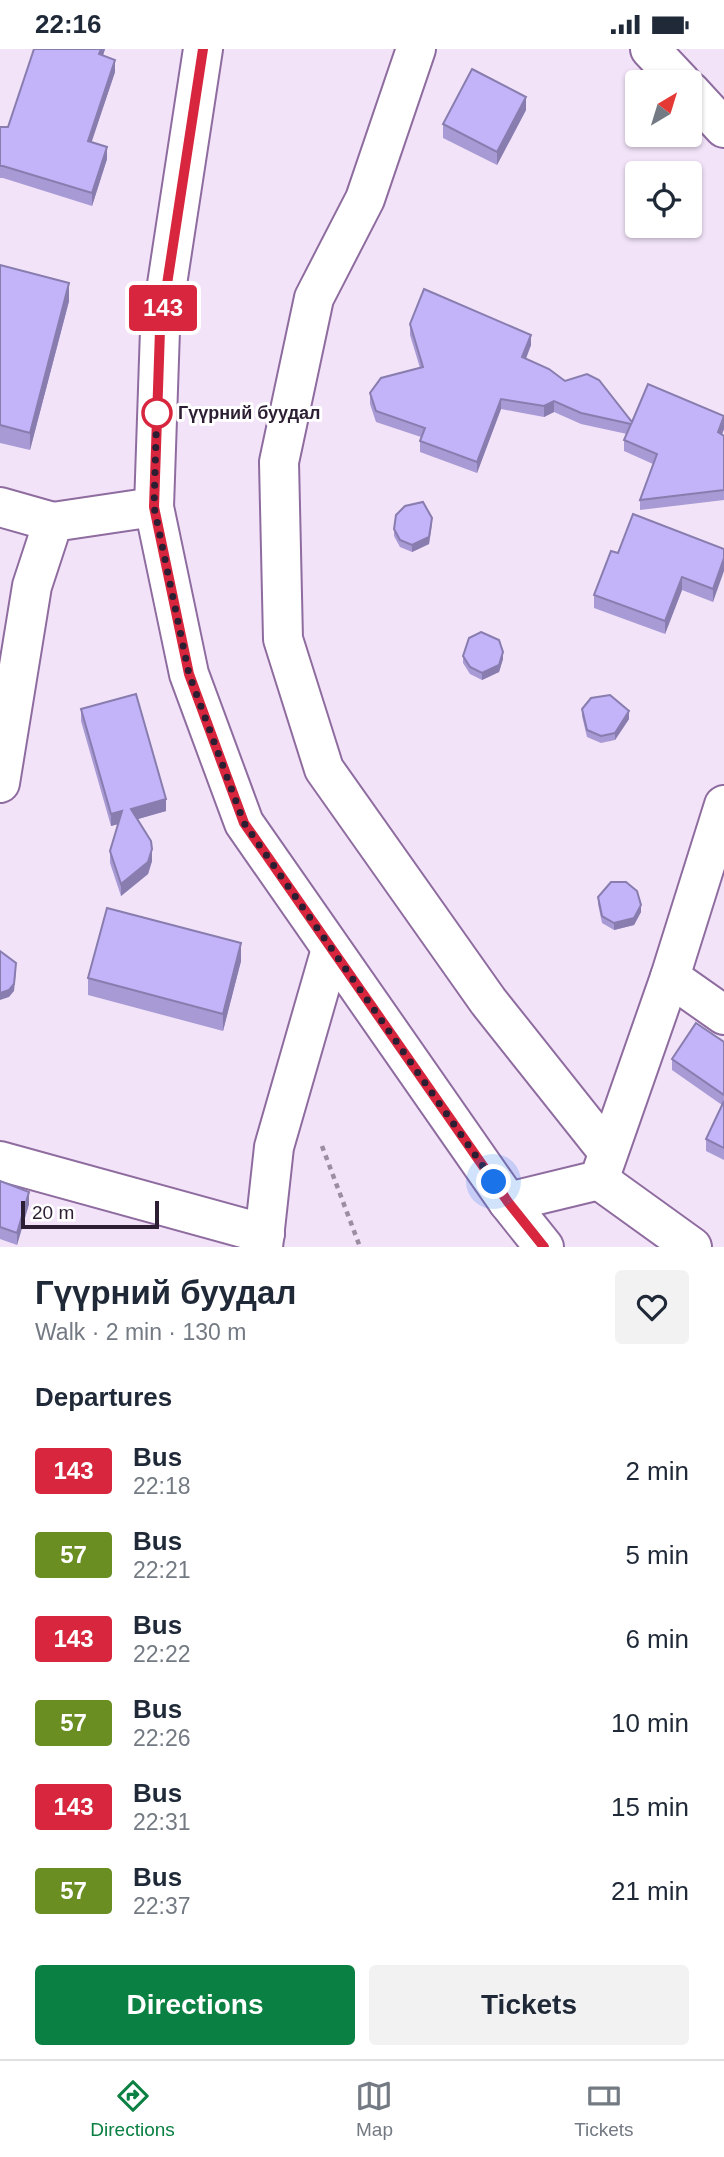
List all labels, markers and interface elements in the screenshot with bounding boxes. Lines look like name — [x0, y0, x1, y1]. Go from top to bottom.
text: 22:16 — [35, 9, 102, 39]
north arrow — [625, 70, 702, 147]
map controls — [625, 70, 702, 238]
button: locate — [625, 161, 702, 238]
line badge: 143 — [123, 285, 203, 331]
text: 143 — [143, 294, 183, 321]
marker: Гүүрний буудал — [142, 398, 172, 428]
place label: Гүүрний буудал — [178, 403, 321, 423]
your location — [476, 1164, 511, 1199]
scale bar — [21, 1198, 159, 1230]
text: 20 m — [32, 1202, 74, 1223]
button: heart — [615, 1270, 689, 1344]
text: Гүүрний буудал — [35, 1274, 296, 1311]
text: Walk · 2 min · 130 m — [35, 1319, 246, 1345]
text: Departures — [35, 1382, 172, 1412]
text: Bus — [133, 1442, 182, 1472]
text: 2 min — [625, 1456, 689, 1486]
text: 143 — [53, 1457, 94, 1484]
text: 22:18 — [133, 1473, 191, 1499]
text: Bus — [133, 1526, 182, 1556]
text: 5 min — [625, 1540, 689, 1570]
text: 57 — [60, 1541, 87, 1568]
text: 22:21 — [133, 1557, 191, 1583]
text: Bus — [133, 1610, 182, 1640]
text: 6 min — [625, 1624, 689, 1654]
text: 143 — [53, 1625, 94, 1652]
text: 22:22 — [133, 1641, 191, 1667]
text: Bus — [133, 1694, 182, 1724]
text: 10 min — [611, 1708, 689, 1738]
text: 57 — [60, 1709, 87, 1736]
text: 22:26 — [133, 1725, 191, 1751]
text: Bus — [133, 1778, 182, 1808]
text: 15 min — [611, 1792, 689, 1822]
text: 143 — [53, 1793, 94, 1820]
text: 22:31 — [133, 1809, 191, 1835]
text: Bus — [133, 1862, 182, 1892]
text: 21 min — [611, 1876, 689, 1906]
text: 57 — [60, 1877, 87, 1904]
text: 22:37 — [133, 1893, 191, 1919]
button: Directions — [35, 1965, 355, 2045]
button: Tickets — [369, 1965, 689, 2045]
tab: Directions — [90, 2077, 175, 2141]
tab: Map — [355, 2077, 393, 2141]
tab: Tickets — [574, 2077, 634, 2141]

